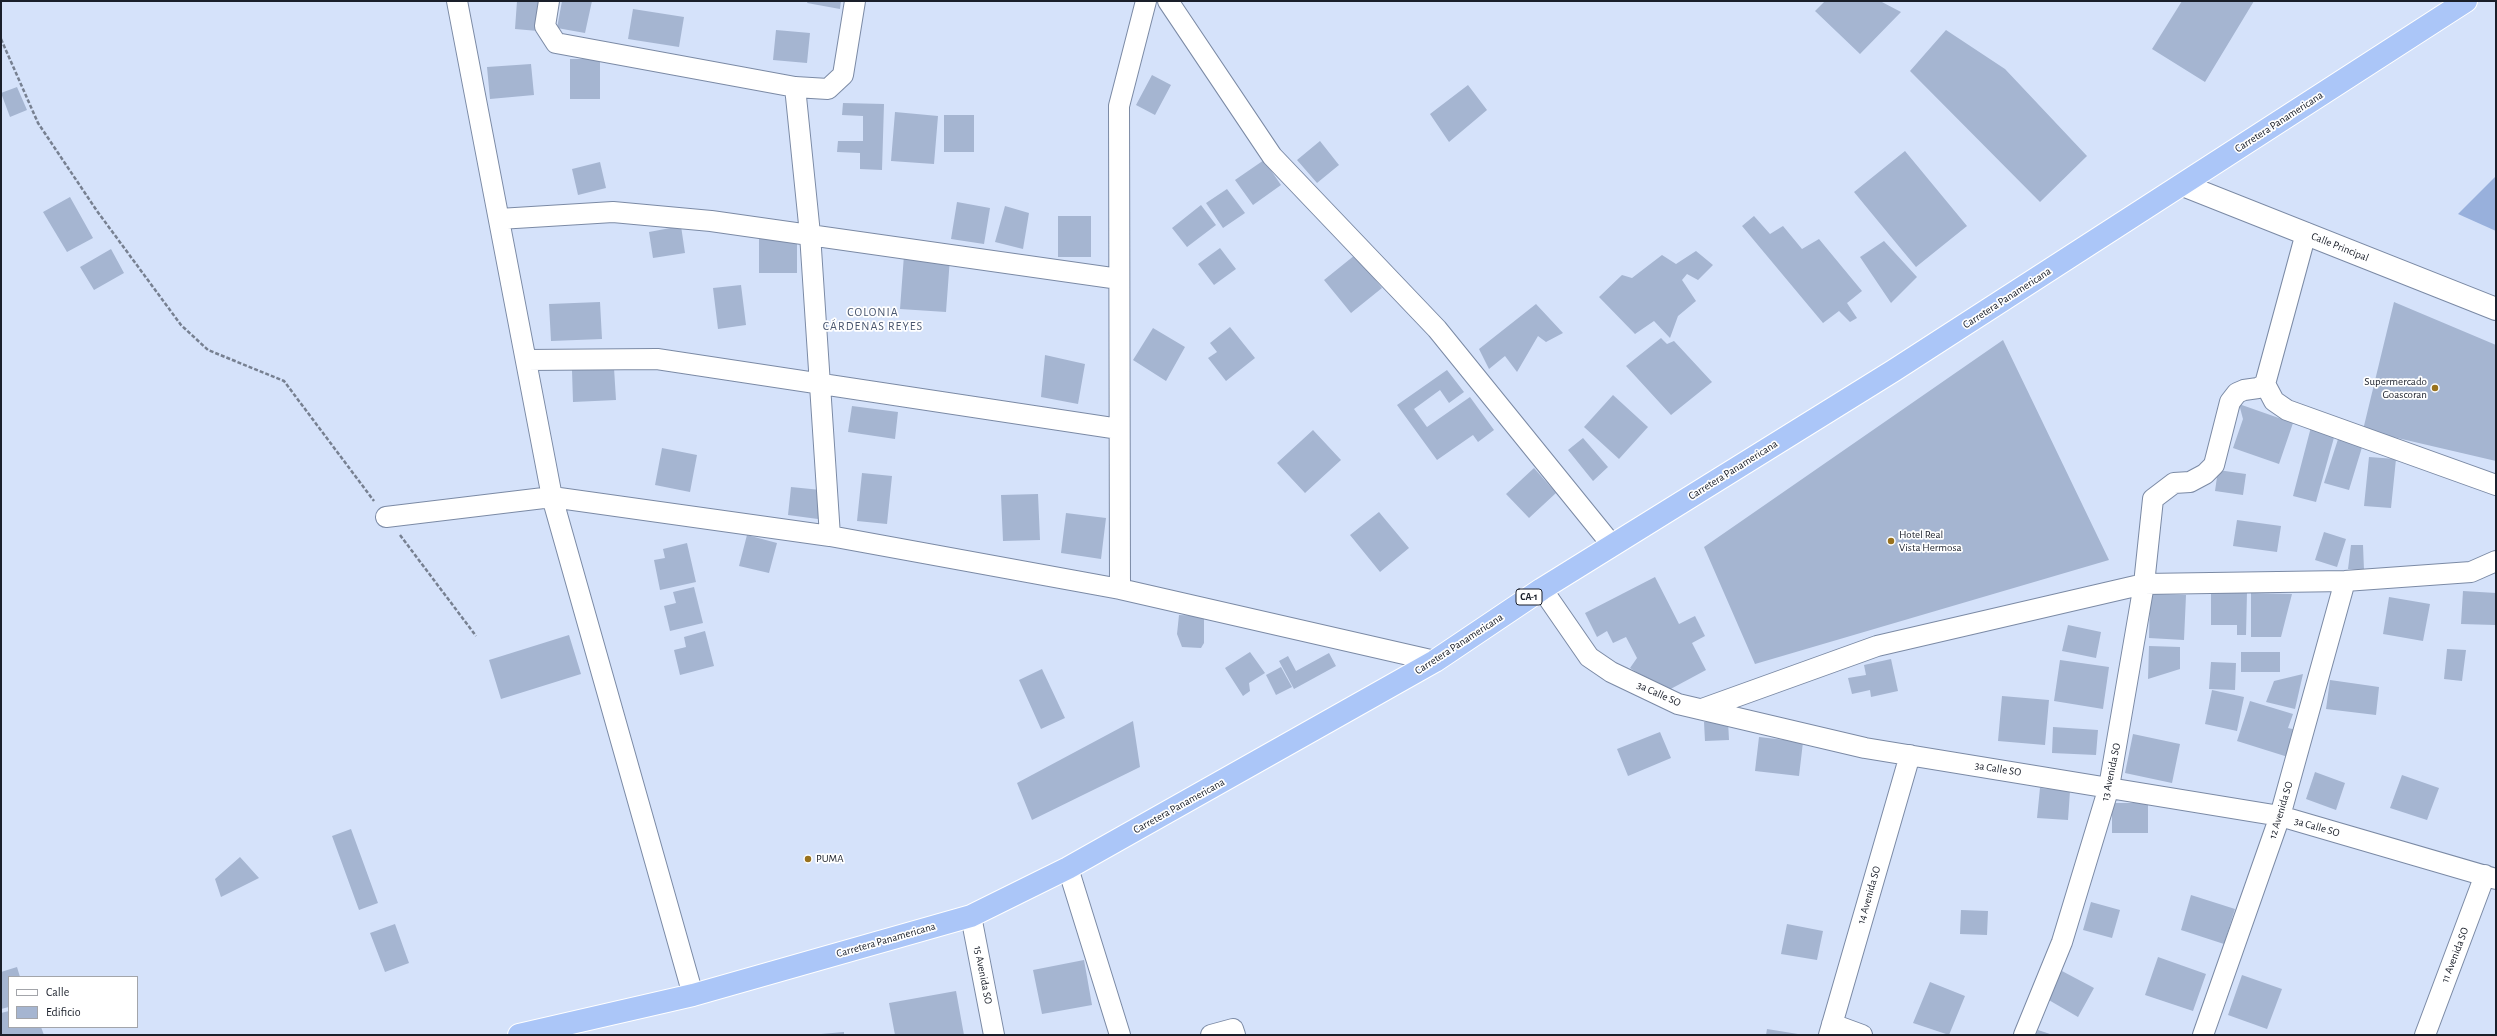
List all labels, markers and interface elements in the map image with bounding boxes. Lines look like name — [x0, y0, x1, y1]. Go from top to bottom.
street label: Carretera Panamericana — [2232, 89, 2326, 155]
street label: Calle Principal — [2309, 229, 2371, 265]
street label: Carretera Panamericana — [1960, 265, 2054, 331]
district label: COLONIA CÁRDENAS REYES — [823, 305, 923, 333]
place label: Supermercado Goascoran — [2364, 375, 2427, 401]
marker: Supermercado Goascoran — [2430, 383, 2440, 393]
street label: Carretera Panamericana — [1686, 437, 1780, 503]
place label: Hotel Real Vista Hermosa — [1899, 528, 1962, 554]
marker: Hotel Real Vista Hermosa — [1886, 536, 1896, 546]
road number: CA-1 — [1516, 589, 1542, 605]
street label: Carretera Panamericana — [1412, 611, 1506, 677]
street label: 3a Calle SO — [1635, 678, 1683, 710]
street label: 13 Avenida SO — [2098, 742, 2124, 802]
street label: 3a Calle SO — [1974, 759, 2022, 779]
street label: Carretera Panamericana — [1131, 775, 1227, 837]
street label: 12 Avenida SO — [2266, 780, 2296, 840]
street label: 3a Calle SO — [2293, 814, 2341, 840]
place label: PUMA — [816, 852, 844, 866]
marker: PUMA — [803, 854, 813, 864]
street label: 14 Avenida SO — [1854, 864, 1884, 926]
street label: Carretera Panamericana — [835, 920, 937, 960]
street label: 11 Avenida SO — [2438, 925, 2472, 985]
street label: 15 Avenida SO — [971, 945, 995, 1005]
legend — [8, 976, 138, 1028]
text: Calle — [46, 986, 69, 998]
text: Edificio — [46, 1006, 81, 1018]

